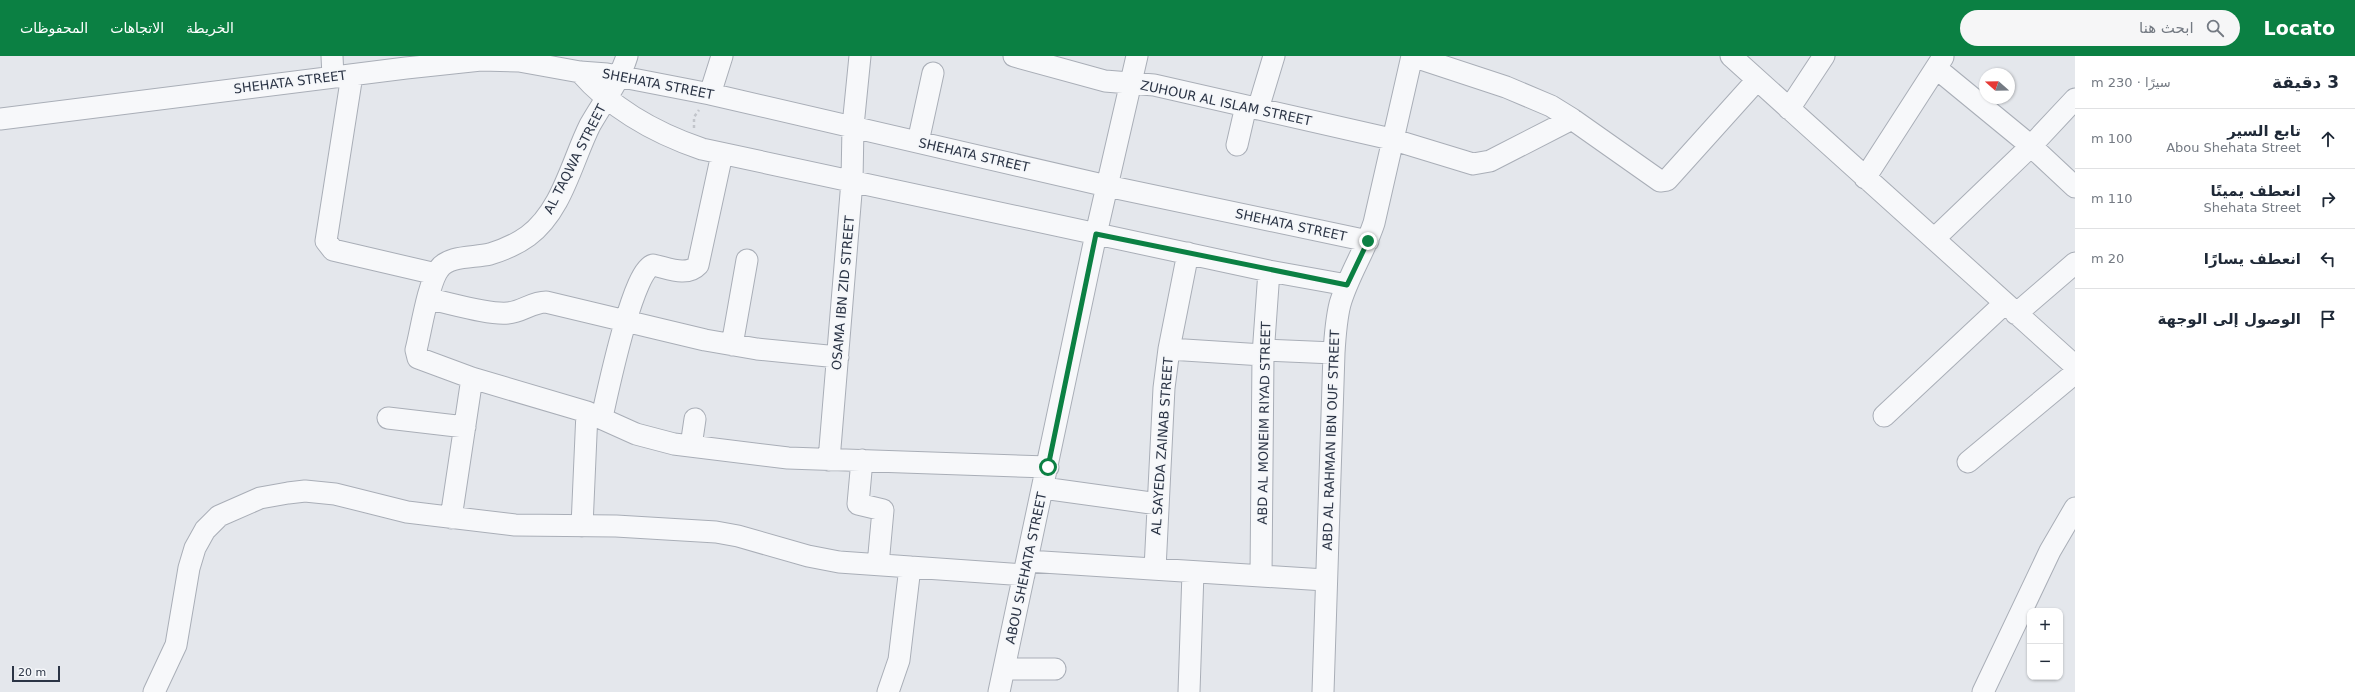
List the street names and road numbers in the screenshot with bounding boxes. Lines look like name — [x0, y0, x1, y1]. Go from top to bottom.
street label: SHEHATA STREET — [601, 66, 715, 102]
street label: SHEHATA STREET — [233, 68, 347, 96]
street label: ZUHOUR AL ISLAM STREET — [1139, 77, 1313, 129]
street label: AL TAQWA STREET — [541, 102, 609, 216]
street label: SHEHATA STREET — [917, 135, 1031, 175]
street label: SHEHATA STREET — [1234, 206, 1348, 244]
street label: OSAMA IBN ZID STREET — [829, 215, 857, 371]
street label: ABD AL MONEIM RIYAD STREET — [1255, 321, 1273, 525]
street label: ABD AL RAHMAN IBN OUF STREET — [1320, 329, 1342, 551]
street label: AL SAYEDA ZAINAB STREET — [1148, 356, 1176, 536]
street label: ABOU SHEHATA STREET — [1003, 491, 1049, 645]

